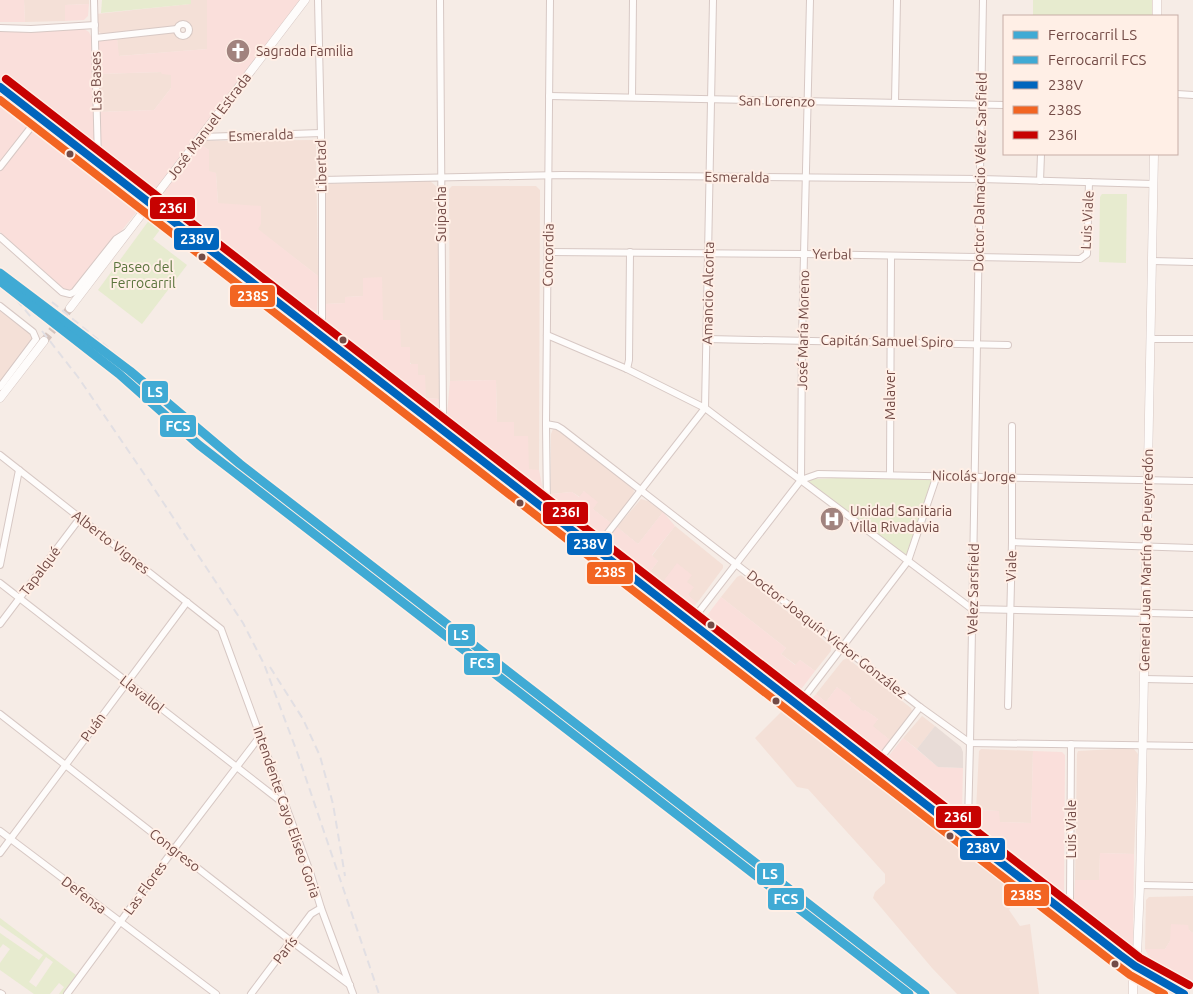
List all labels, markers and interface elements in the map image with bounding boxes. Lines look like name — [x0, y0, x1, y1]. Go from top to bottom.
legend — [1003, 15, 1178, 155]
text: Ferrocarril LS — [1048, 26, 1137, 43]
church icon: Sagrada Familia — [225, 38, 251, 64]
place label: Sagrada Familia — [256, 43, 353, 59]
street label: Las Bases — [87, 51, 105, 111]
text: Ferrocarril FCS — [1048, 51, 1147, 68]
street label: José Manuel Estrada — [164, 70, 254, 182]
street label: Doctor Dalmacio Vélez Sarsfield — [970, 72, 990, 272]
text: 238V — [1048, 76, 1083, 93]
street label: San Lorenzo — [739, 92, 815, 110]
text: 238S — [1048, 101, 1081, 118]
street label: Esmeralda — [228, 126, 294, 144]
text: 236I — [1048, 126, 1077, 143]
street label: Libertad — [313, 140, 329, 192]
unlabelled marker — [65, 149, 75, 159]
street label: Esmeralda — [704, 168, 770, 186]
street label: Suipacha — [433, 186, 449, 242]
street label: Luis Viale — [1077, 190, 1097, 250]
line badge: 236I — [149, 196, 196, 220]
text: 236I — [159, 200, 187, 216]
street label: Concordia — [539, 223, 557, 287]
line badge: 238V — [173, 227, 220, 251]
text: 238V — [180, 231, 214, 247]
street label: Amancio Alcorta — [699, 241, 717, 345]
street label: Yerbal — [812, 246, 852, 262]
unlabelled marker — [197, 252, 207, 262]
park label: Paseo del Ferrocarril — [110, 259, 176, 291]
street label: José María Moreno — [794, 270, 812, 390]
line badge: 238S — [229, 284, 276, 308]
text: 238S — [237, 288, 269, 304]
street label: Capitán Samuel Spiro — [820, 332, 954, 350]
unlabelled marker — [338, 335, 348, 345]
street label: Malaver — [882, 369, 898, 420]
line badge: LS — [141, 380, 169, 404]
text: LS — [147, 384, 163, 400]
line badge: FCS — [159, 414, 197, 438]
text: FCS — [166, 418, 190, 434]
street label: General Juan Martín de Pueyrredón — [1136, 448, 1156, 672]
street label: Nicolás Jorge — [932, 467, 1016, 485]
unlabelled marker — [515, 498, 525, 508]
line badge: 236I — [542, 501, 589, 525]
place label: Unidad Sanitaria Villa Rivadavia — [850, 503, 952, 535]
text: 236I — [552, 504, 580, 520]
hospital icon: Unidad Sanitaria Villa Rivadavia — [819, 506, 845, 532]
street label: Alberto Vignes — [69, 507, 153, 577]
line badge: 238V — [566, 532, 613, 556]
text: 238V — [573, 536, 607, 552]
street label: Tapalqué — [16, 543, 64, 599]
street label: Velez Sarsfield — [964, 543, 982, 635]
street label: Viale — [1003, 550, 1019, 582]
line badge: 238S — [586, 561, 634, 585]
text: 238S — [594, 564, 626, 580]
street label: Doctor Joaquín Victor González — [744, 567, 910, 701]
unlabelled marker — [706, 620, 716, 630]
line badge: LS — [447, 623, 476, 647]
text: LS — [453, 627, 469, 643]
line badge: FCS — [463, 652, 501, 676]
text: FCS — [470, 655, 494, 671]
street label: Llavallol — [117, 672, 167, 716]
unlabelled marker — [771, 696, 781, 706]
street label: Puán — [77, 710, 109, 744]
street label: Intendente Cayo Eliseo Goria — [250, 724, 324, 900]
street label: Luis Viale — [1063, 799, 1079, 859]
line badge: 236I — [935, 805, 982, 829]
text: 236I — [944, 809, 972, 825]
street label: Congreso — [146, 825, 204, 875]
unlabelled marker — [945, 831, 955, 841]
line badge: 238V — [959, 837, 1006, 861]
text: 238V — [966, 840, 1000, 856]
street label: Las Flores — [120, 858, 170, 918]
line badge: LS — [756, 862, 785, 886]
text: LS — [762, 866, 778, 882]
street label: Defensa — [58, 873, 110, 917]
line badge: 238S — [1003, 883, 1050, 907]
line badge: FCS — [767, 887, 805, 911]
text: 238S — [1010, 887, 1042, 903]
text: FCS — [774, 891, 798, 907]
street label: París — [270, 933, 300, 967]
unlabelled marker — [1110, 959, 1120, 969]

